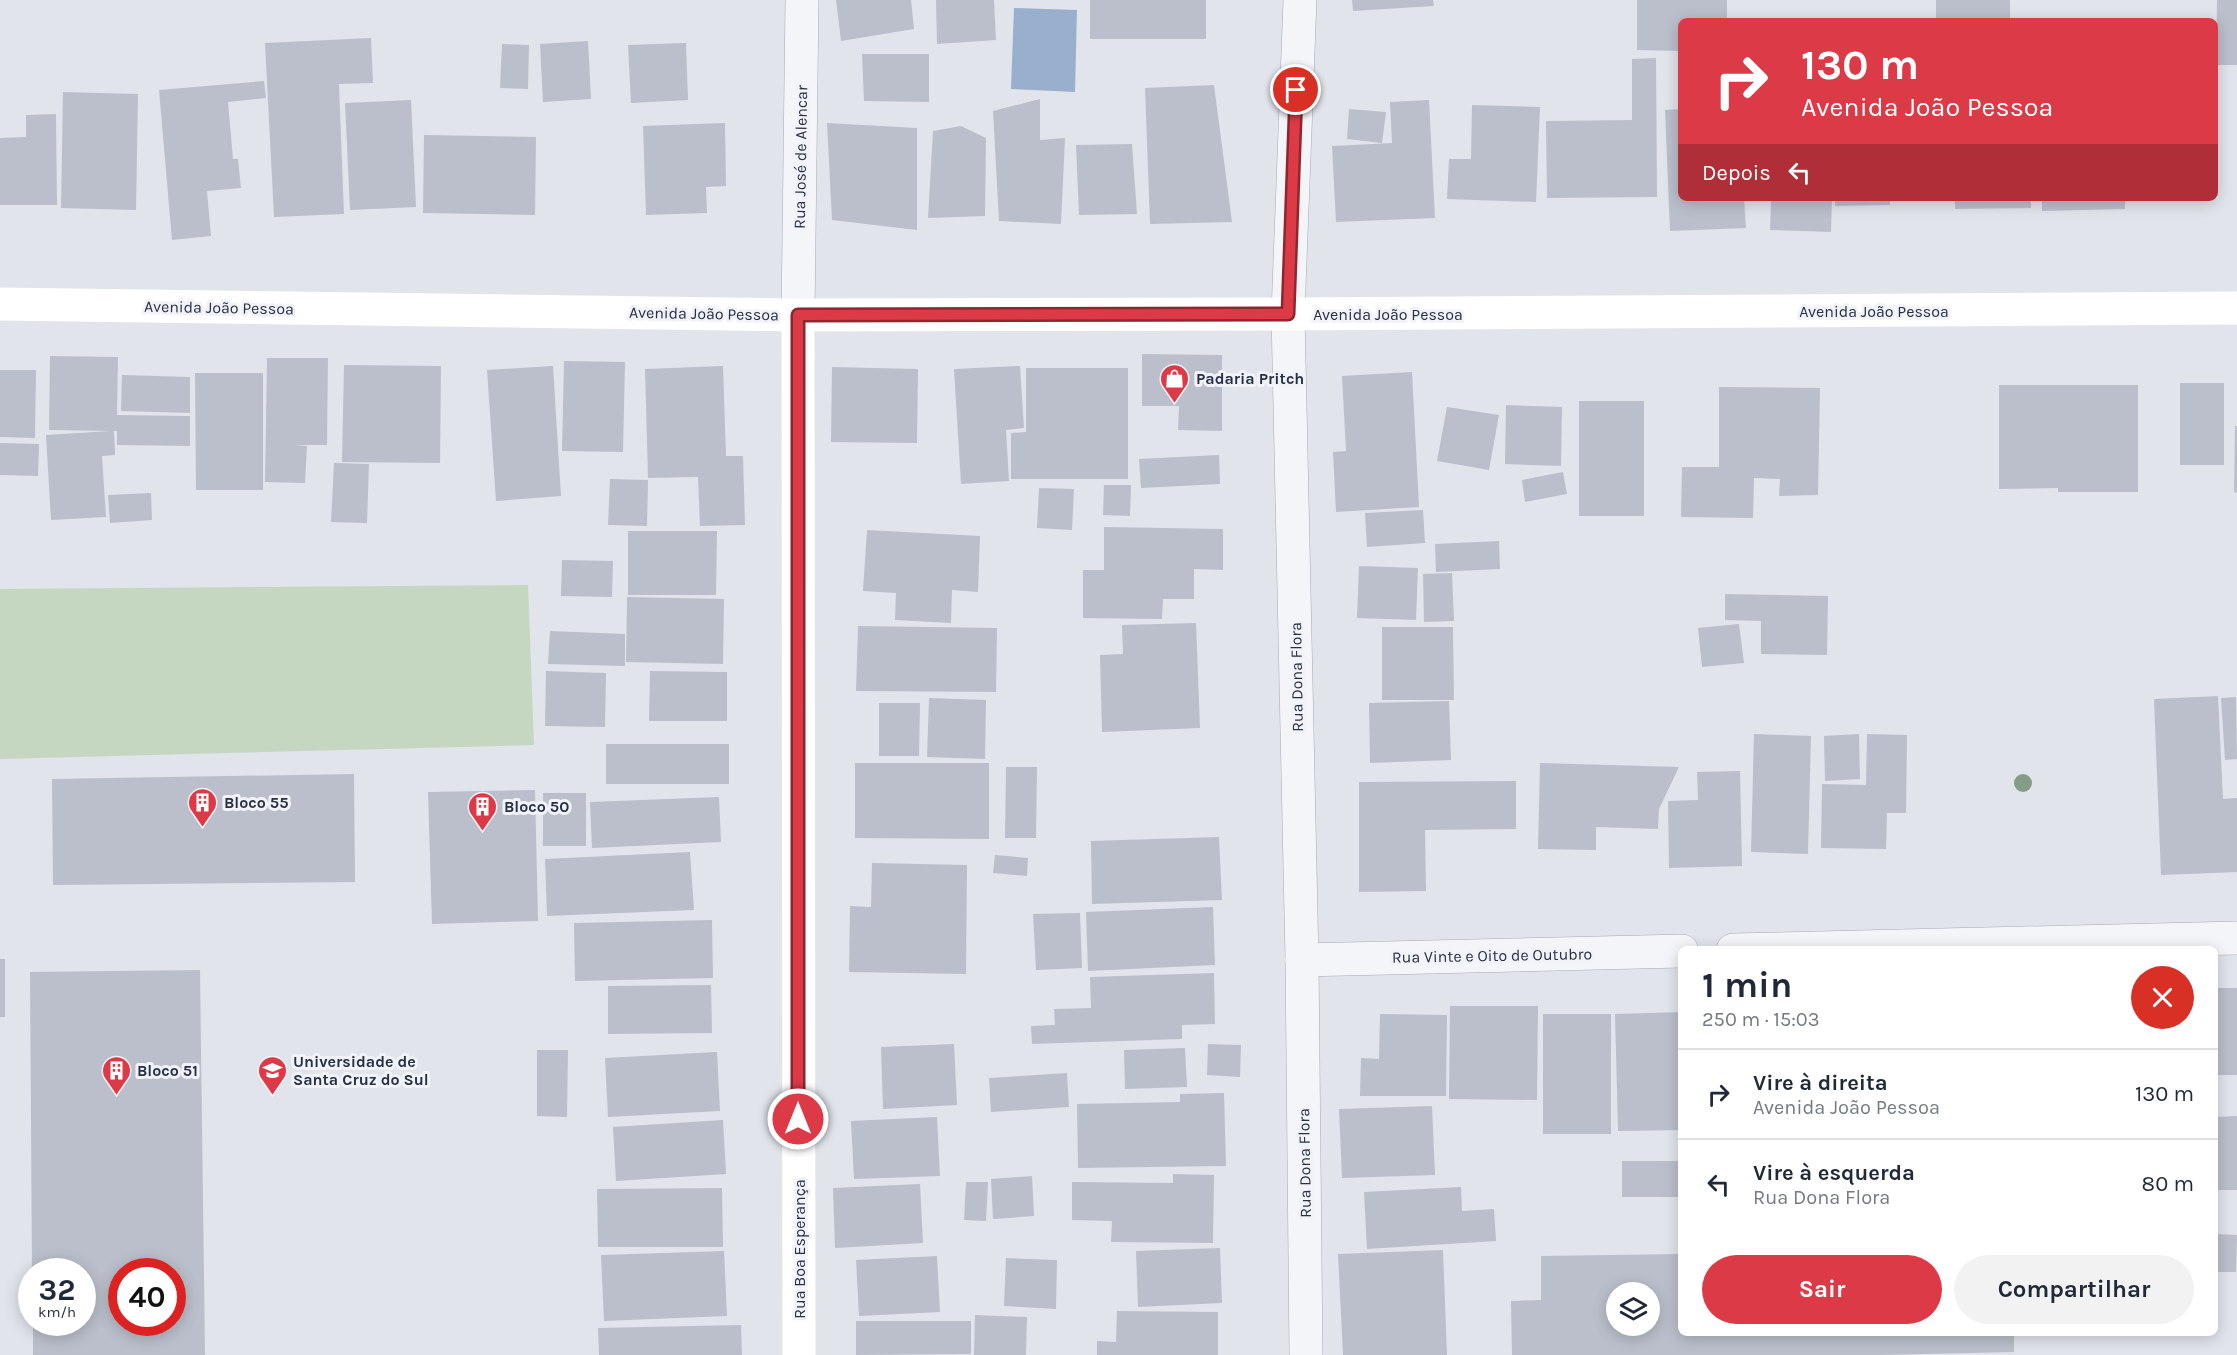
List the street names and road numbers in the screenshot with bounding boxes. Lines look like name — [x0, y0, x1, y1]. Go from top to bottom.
street label: Rua José de Alencar — [790, 85, 811, 229]
street label: Avenida João Pessoa — [144, 297, 294, 318]
street label: Avenida João Pessoa — [1799, 302, 1949, 321]
street label: Avenida João Pessoa — [629, 303, 779, 324]
street label: Avenida João Pessoa — [1313, 305, 1463, 324]
street label: Rua Dona Flora — [1286, 622, 1307, 732]
street label: Rua Vinte e Oito de Outubro — [1392, 944, 1592, 967]
street label: Rua Dona Flora — [1294, 1108, 1315, 1218]
street label: Rua Boa Esperança — [790, 1179, 809, 1319]

